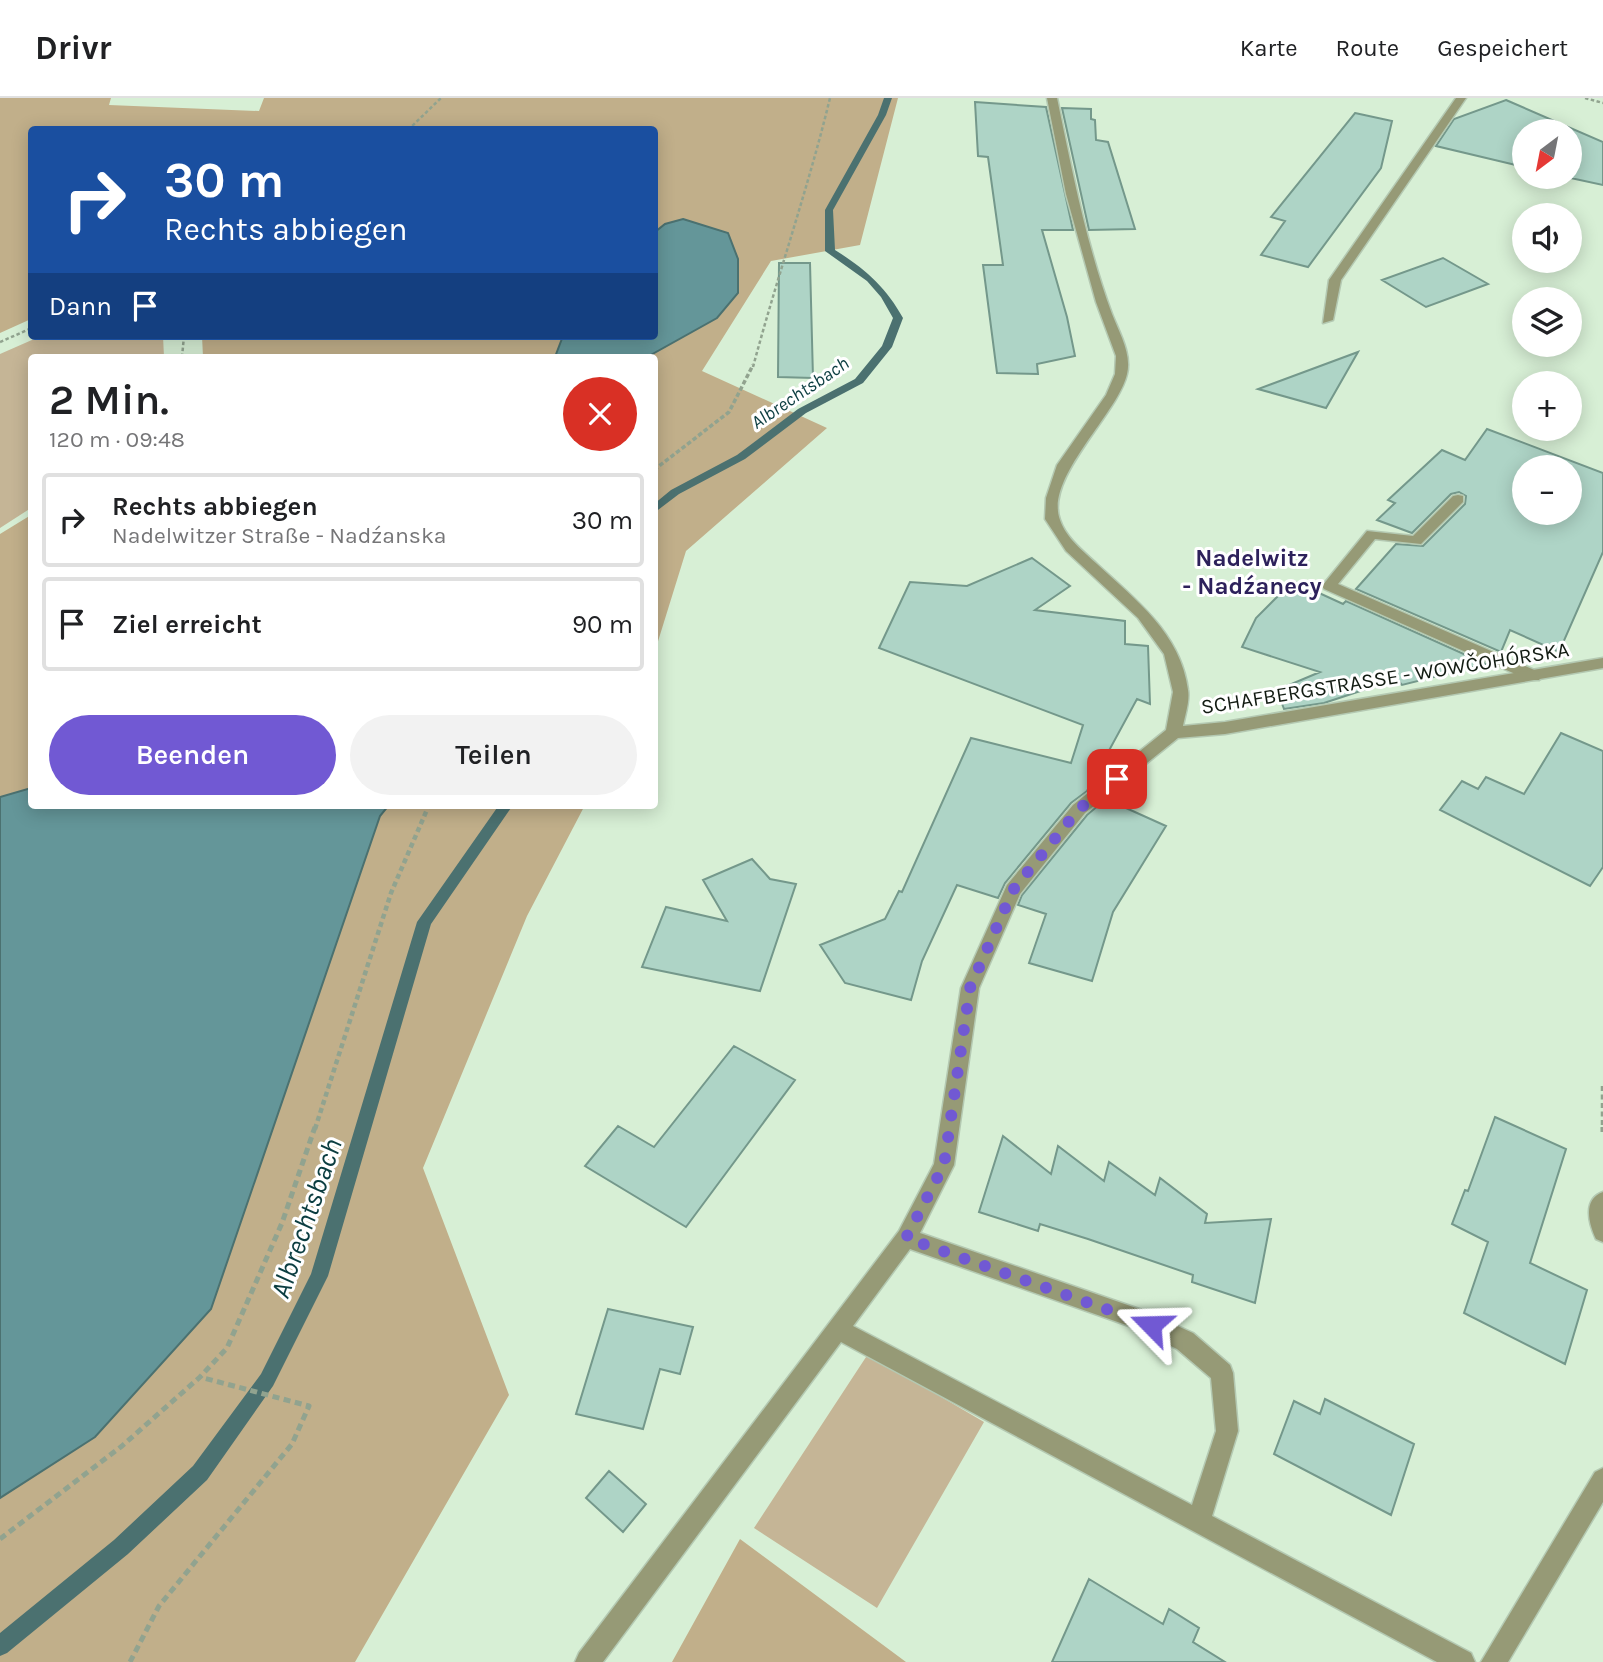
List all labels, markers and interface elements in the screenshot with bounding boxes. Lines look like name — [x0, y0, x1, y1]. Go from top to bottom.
text: Drivr — [35, 29, 112, 67]
text: Karte — [1240, 34, 1298, 62]
text: Route — [1336, 34, 1399, 62]
text: Gespeichert — [1437, 34, 1568, 62]
north arrow — [1512, 119, 1582, 189]
map controls — [1512, 119, 1582, 525]
text: 30 m — [164, 152, 284, 209]
icon: right — [49, 154, 140, 245]
button: sound — [1512, 203, 1582, 273]
text: Rechts abbiegen — [164, 211, 408, 248]
icon: arrive — [126, 287, 164, 325]
button: layers — [1512, 287, 1582, 357]
text: Dann — [49, 291, 112, 322]
water label: Albrechtsbach — [747, 352, 853, 434]
button: + — [1512, 371, 1582, 441]
text: 2 Min. — [49, 375, 169, 425]
button: close — [563, 377, 637, 451]
text: 120 m · 09:48 — [49, 426, 185, 453]
button: − — [1512, 455, 1582, 525]
text: Rechts abbiegen — [112, 491, 318, 522]
icon: right — [53, 501, 91, 539]
text: 30 m — [572, 505, 633, 536]
text: Nadelwitzer Straße - Nadźanska — [112, 522, 447, 549]
district label: Nadelwitz - Nadźanecy — [1182, 544, 1322, 600]
icon: arrive — [53, 605, 91, 643]
text: Ziel erreicht — [112, 609, 262, 640]
text: 90 m — [572, 609, 633, 640]
street label: SCHAFBERGSTRASSE - WOWČOHÓRSKA — [1199, 637, 1571, 719]
button: Beenden — [49, 715, 336, 795]
button: Teilen — [350, 715, 637, 795]
pin — [1087, 749, 1147, 809]
icon: arrive — [1098, 760, 1136, 798]
water label: Albrechtsbach — [263, 1134, 349, 1302]
position arrow — [1114, 1288, 1188, 1362]

